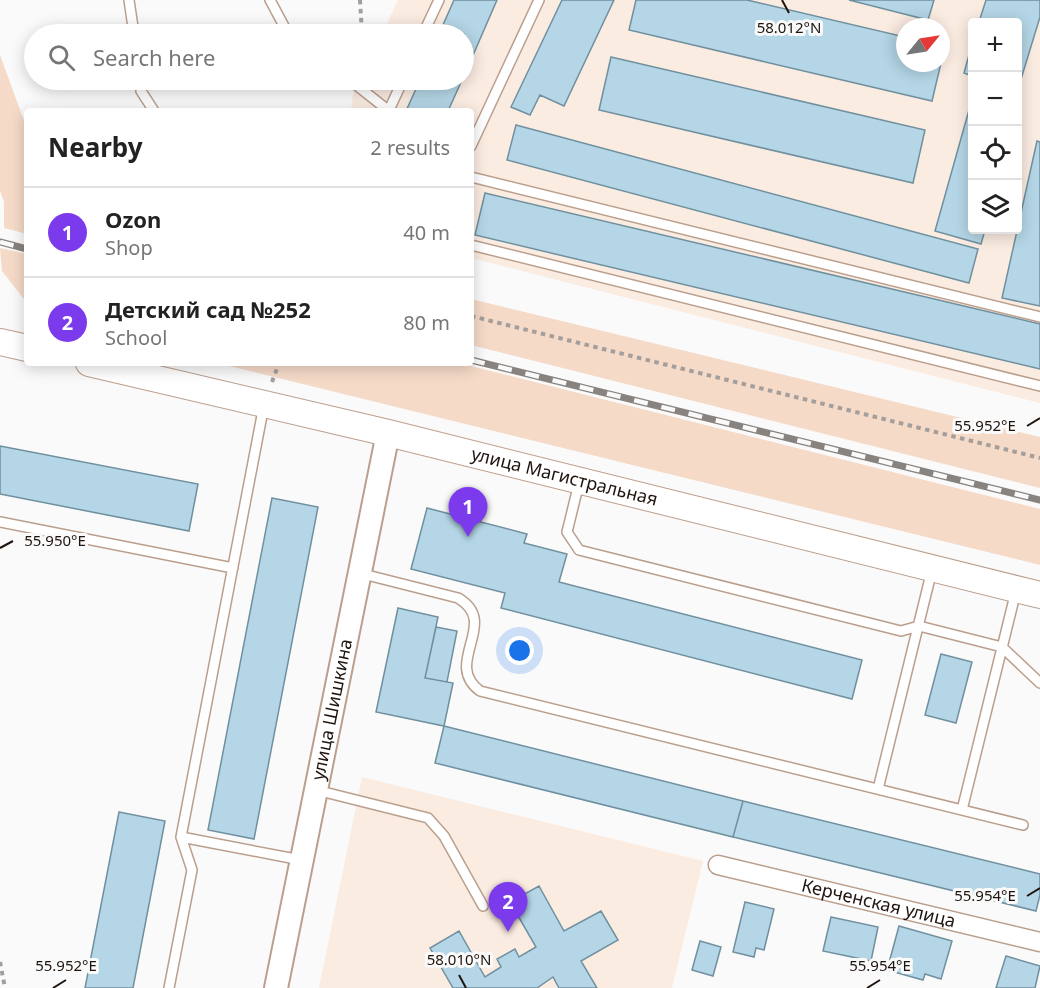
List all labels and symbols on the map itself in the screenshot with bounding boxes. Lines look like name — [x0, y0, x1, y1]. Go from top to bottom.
text: 58.012°N — [757, 17, 821, 37]
north arrow — [896, 18, 950, 72]
text: 55.952°E — [954, 415, 1016, 435]
street label: улица Магистральная — [469, 441, 660, 511]
pin: 1 — [448, 488, 488, 537]
text: 55.950°E — [24, 530, 86, 550]
your location — [505, 636, 534, 665]
street label: улица Шишкина — [305, 637, 357, 782]
street label: Керченская улица — [799, 872, 958, 932]
pin: 2 — [488, 882, 528, 932]
text: 55.954°E — [954, 885, 1016, 905]
text: 58.010°N — [427, 949, 491, 969]
text: 55.952°E — [35, 955, 97, 975]
text: 55.954°E — [849, 955, 911, 975]

